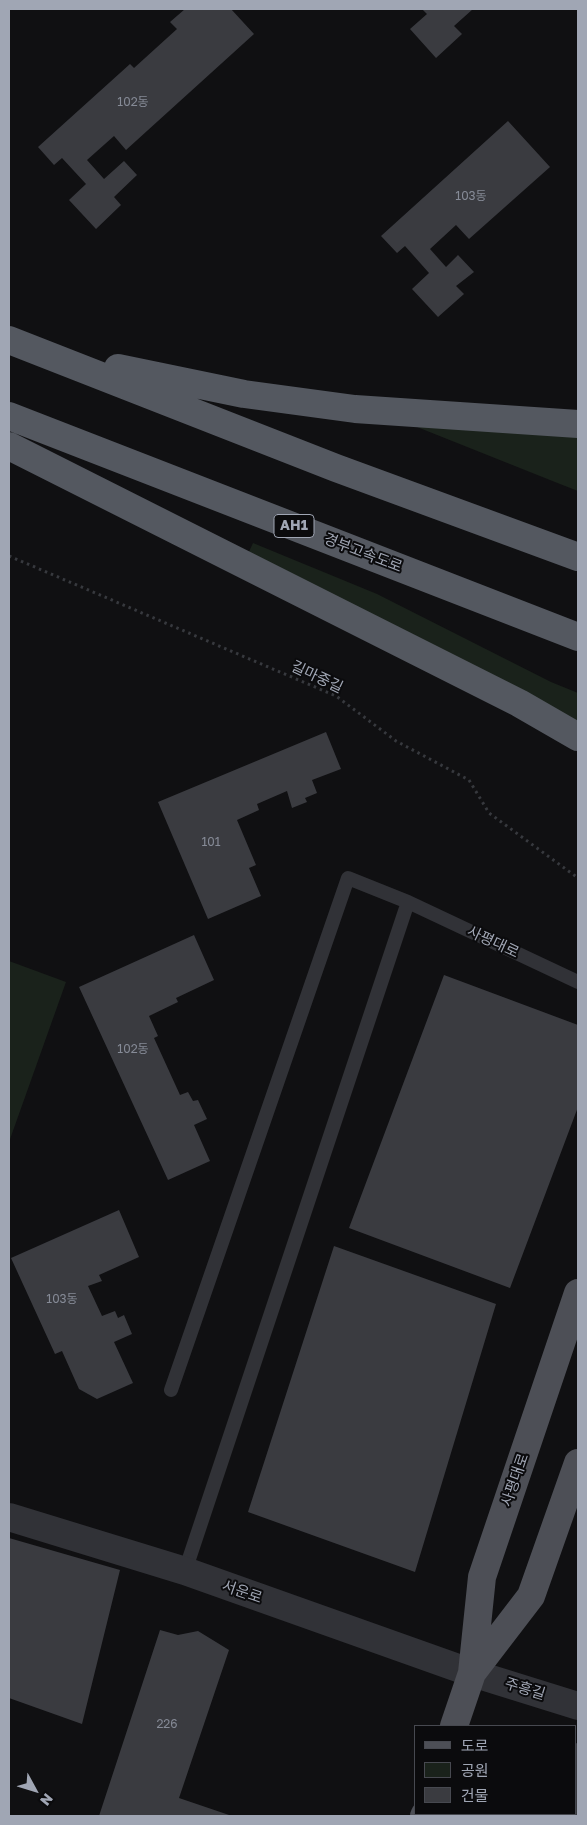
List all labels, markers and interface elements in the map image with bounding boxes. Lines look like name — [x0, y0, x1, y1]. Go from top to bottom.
house number: 102동 — [117, 95, 149, 109]
house number: 103동 — [455, 189, 487, 203]
road number: AH1 — [274, 514, 314, 538]
street label: 경부고속도로 — [321, 530, 405, 576]
street label: 길마중길 — [288, 657, 346, 697]
house number: 101 — [201, 835, 221, 849]
street label: 사평대로 — [464, 922, 522, 962]
house number: 102동 — [117, 1042, 149, 1056]
house number: 103동 — [46, 1292, 78, 1306]
street label: 사평대로 — [498, 1451, 532, 1509]
street label: 서운로 — [219, 1577, 265, 1607]
street label: 주흥길 — [503, 1674, 547, 1704]
house number: 226 — [156, 1717, 178, 1731]
legend — [414, 1725, 577, 1815]
text: 도로 — [461, 1736, 489, 1754]
text: 공원 — [461, 1761, 489, 1779]
north arrow — [10, 1765, 60, 1815]
text: 건물 — [461, 1786, 489, 1804]
text: N — [37, 1790, 57, 1809]

